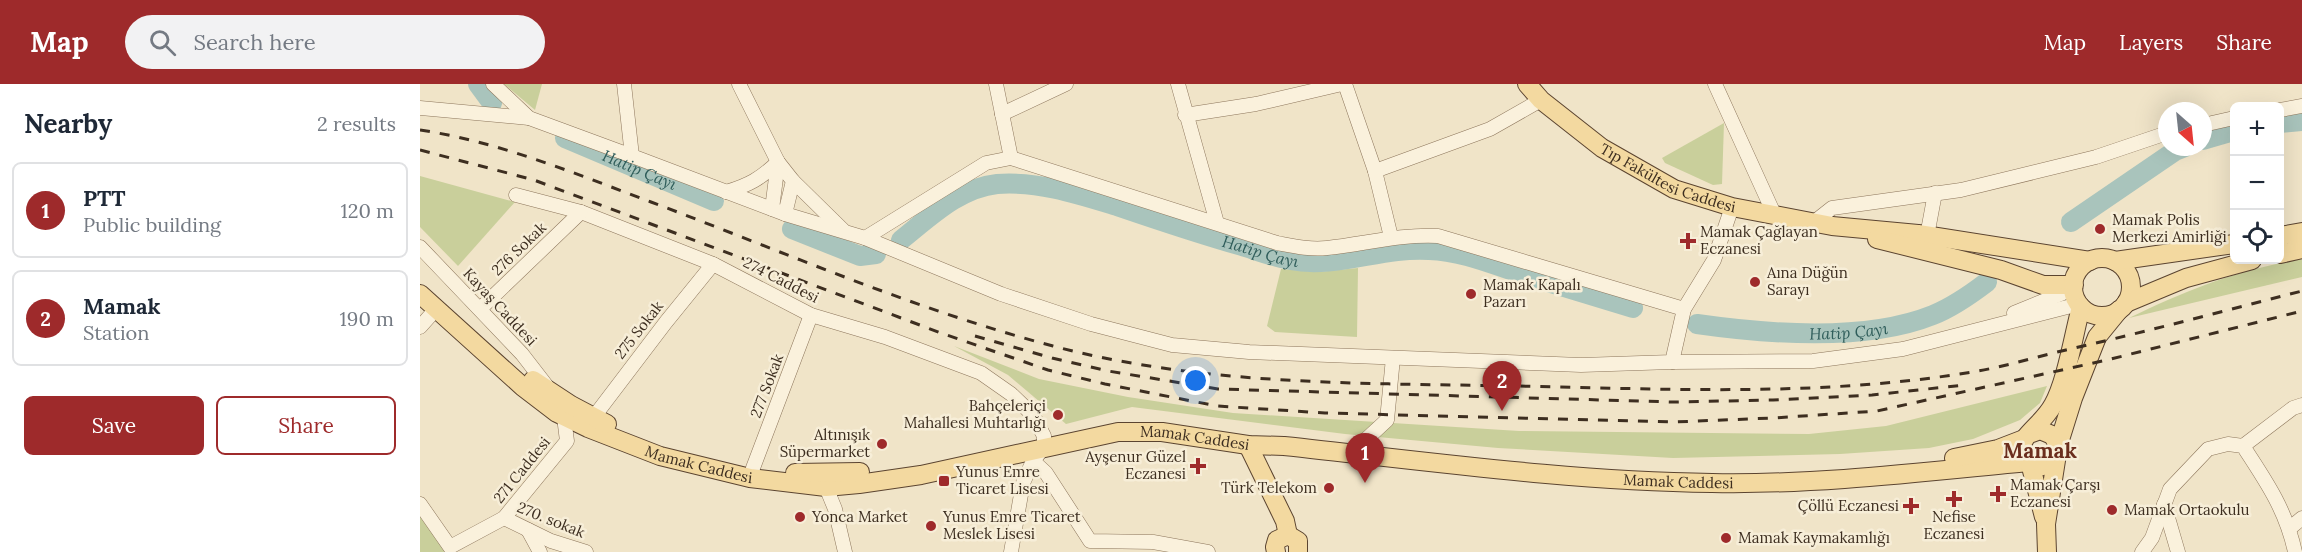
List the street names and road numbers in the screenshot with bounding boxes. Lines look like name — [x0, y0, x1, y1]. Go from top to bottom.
street label: Tıp Fakültesi Caddesi — [1597, 139, 1737, 216]
street label: 276 Sokak — [487, 218, 550, 279]
street label: 274 Caddesi — [740, 252, 822, 307]
street label: Kayaş Caddesi — [459, 264, 541, 350]
street label: 275 Sokak — [610, 297, 667, 362]
street label: 277 Sokak — [746, 351, 787, 420]
street label: Mamak Caddesi — [1140, 422, 1251, 454]
street label: 271 Caddesi — [489, 433, 554, 507]
street label: Mamak Caddesi — [642, 441, 753, 487]
street label: Mamak Caddesi — [1623, 470, 1734, 492]
street label: 270. sokak — [515, 497, 588, 542]

